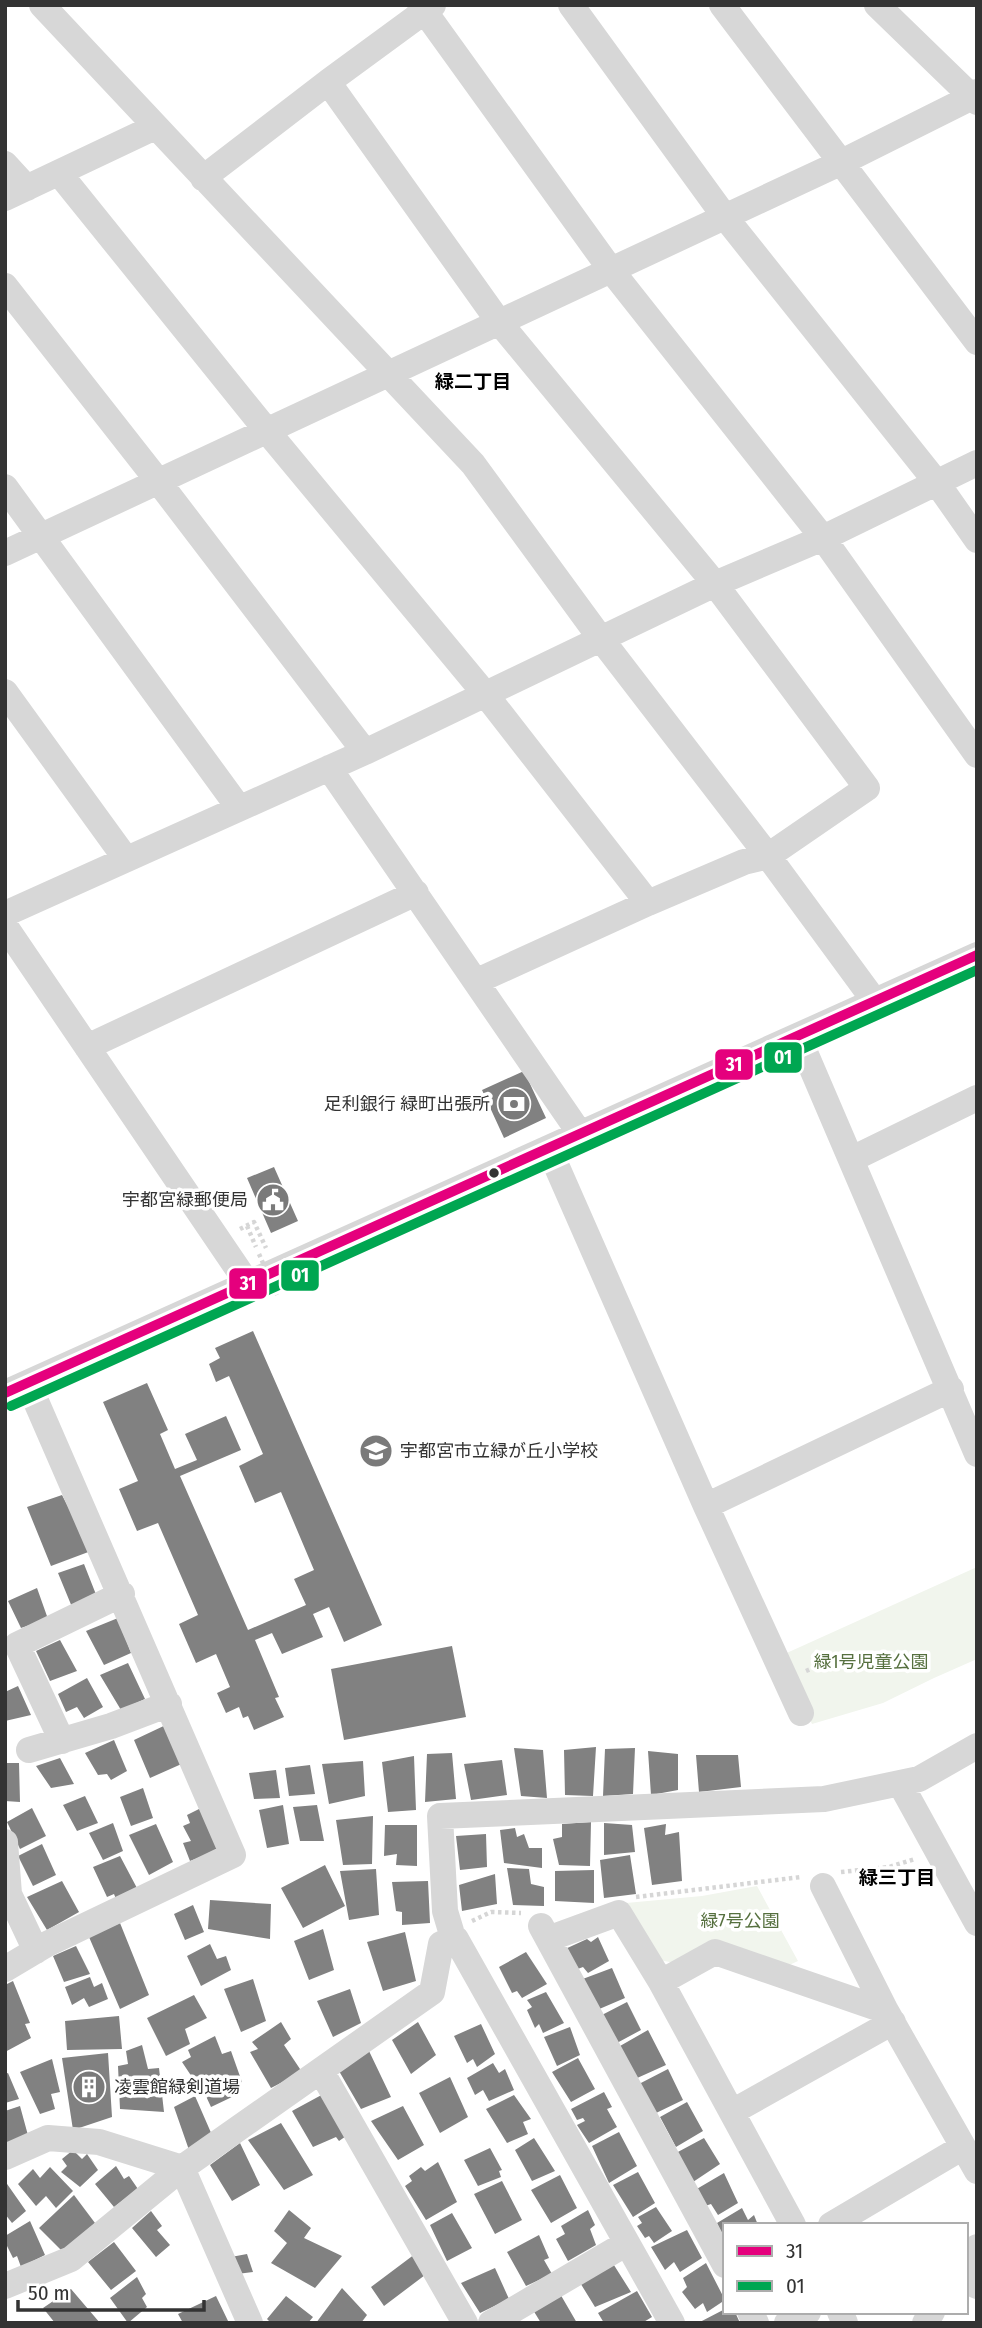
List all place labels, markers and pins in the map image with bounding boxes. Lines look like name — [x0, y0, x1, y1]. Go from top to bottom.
bank icon: 足利銀行 緑町出張所 — [495, 1085, 533, 1123]
place label: 足利銀行 緑町出張所 — [324, 1093, 490, 1115]
unlabelled marker — [487, 1166, 501, 1180]
public building icon: 宇都宮緑郵便局 — [254, 1181, 292, 1219]
place label: 宇都宮緑郵便局 — [122, 1189, 248, 1211]
school or university icon: 宇都宮市立緑が丘小学校 — [357, 1432, 395, 1470]
place label: 宇都宮市立緑が丘小学校 — [400, 1440, 598, 1462]
building icon: 凌雲館緑剣道場 — [70, 2068, 108, 2106]
place label: 凌雲館緑剣道場 — [114, 2076, 240, 2098]

